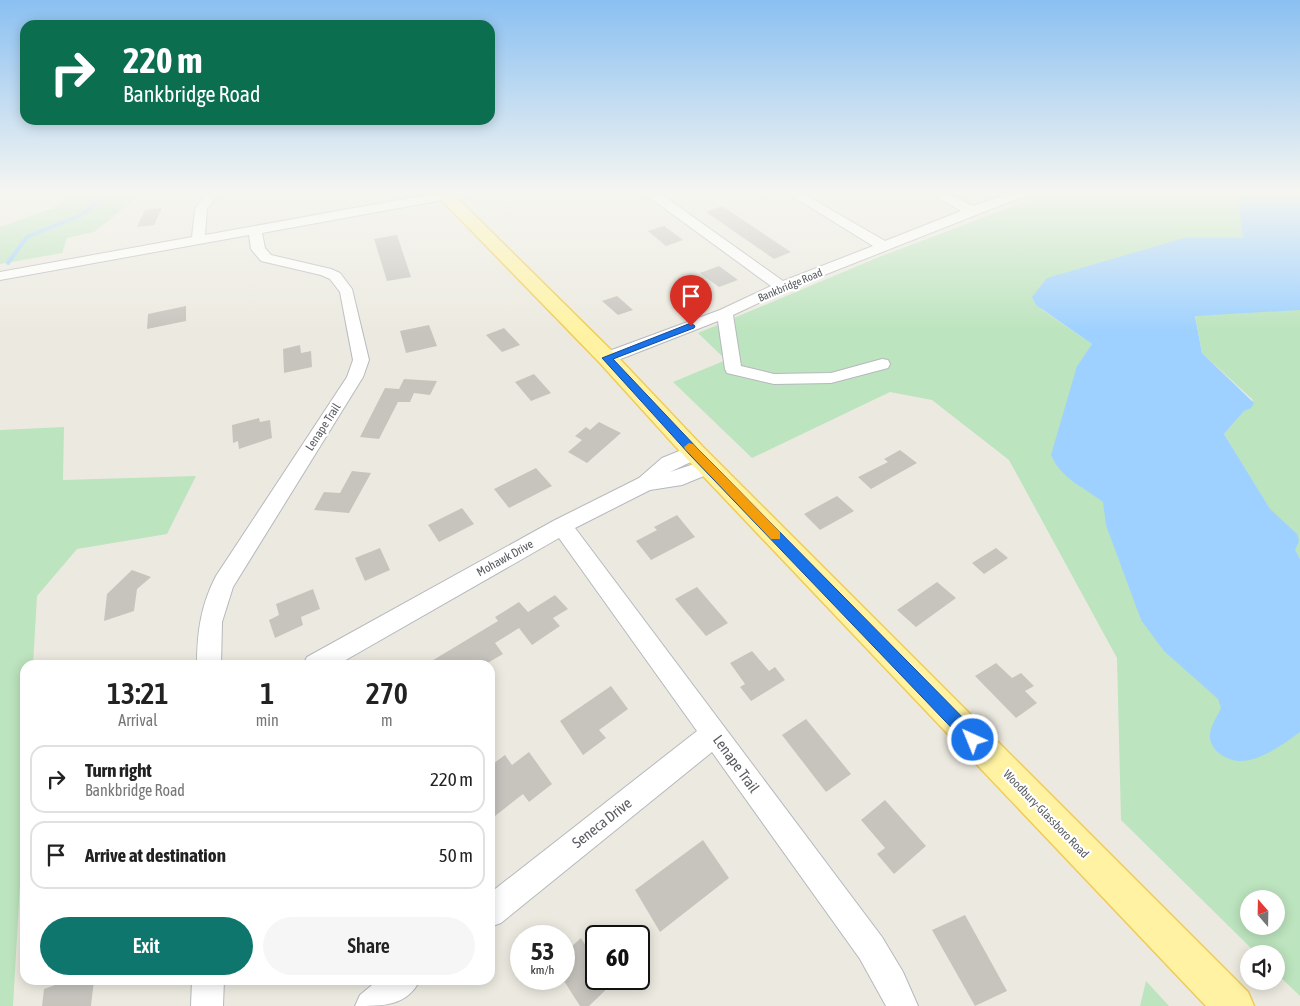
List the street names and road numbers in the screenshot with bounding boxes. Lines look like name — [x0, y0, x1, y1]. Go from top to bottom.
street label: Bankbridge Road — [756, 266, 824, 304]
street label: Lenape Trail — [303, 400, 344, 453]
street label: Mohawk Drive — [474, 537, 536, 579]
street label: Lenape Trail — [710, 732, 763, 796]
street label: Woodbury-Glassboro Road — [1000, 767, 1092, 861]
street label: Seneca Drive — [569, 794, 635, 851]

